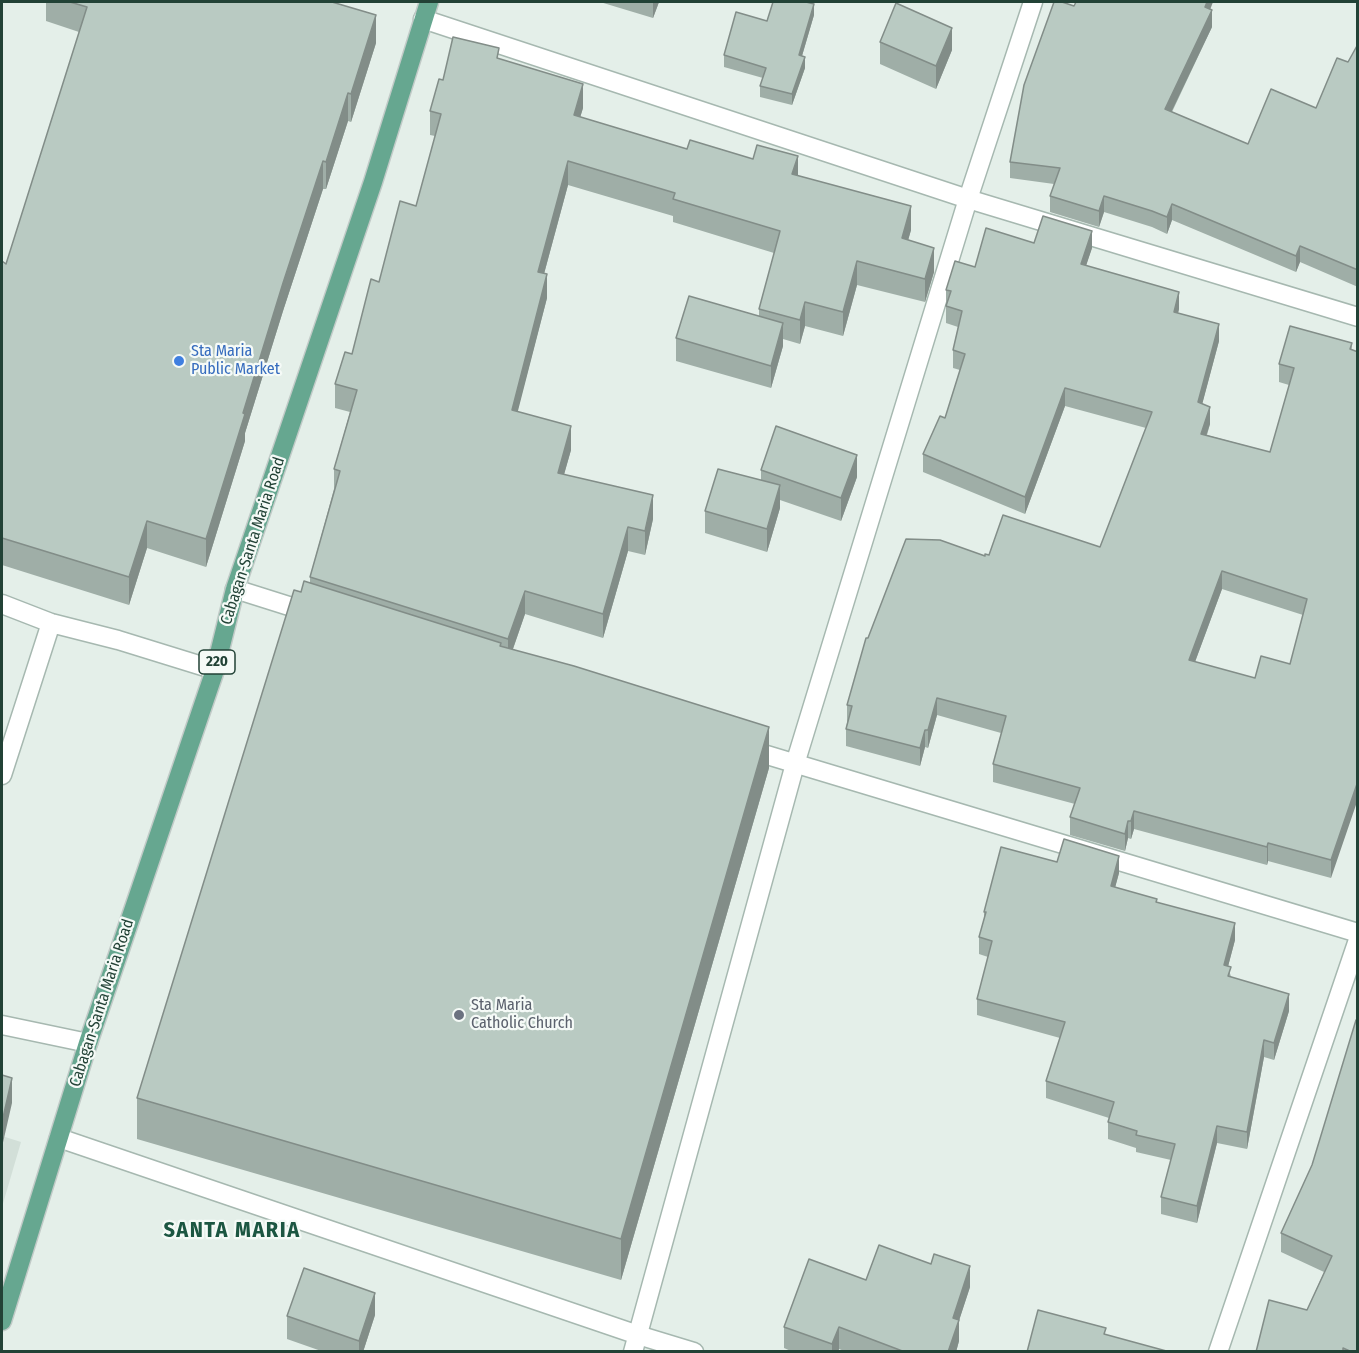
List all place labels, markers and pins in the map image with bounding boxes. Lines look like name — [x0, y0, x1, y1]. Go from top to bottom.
place label: Sta Maria Public Market — [191, 342, 280, 380]
marker: Sta Maria Public Market — [172, 354, 186, 368]
place label: Sta Maria Catholic Church — [471, 996, 573, 1034]
marker: Sta Maria Catholic Church — [452, 1008, 466, 1022]

